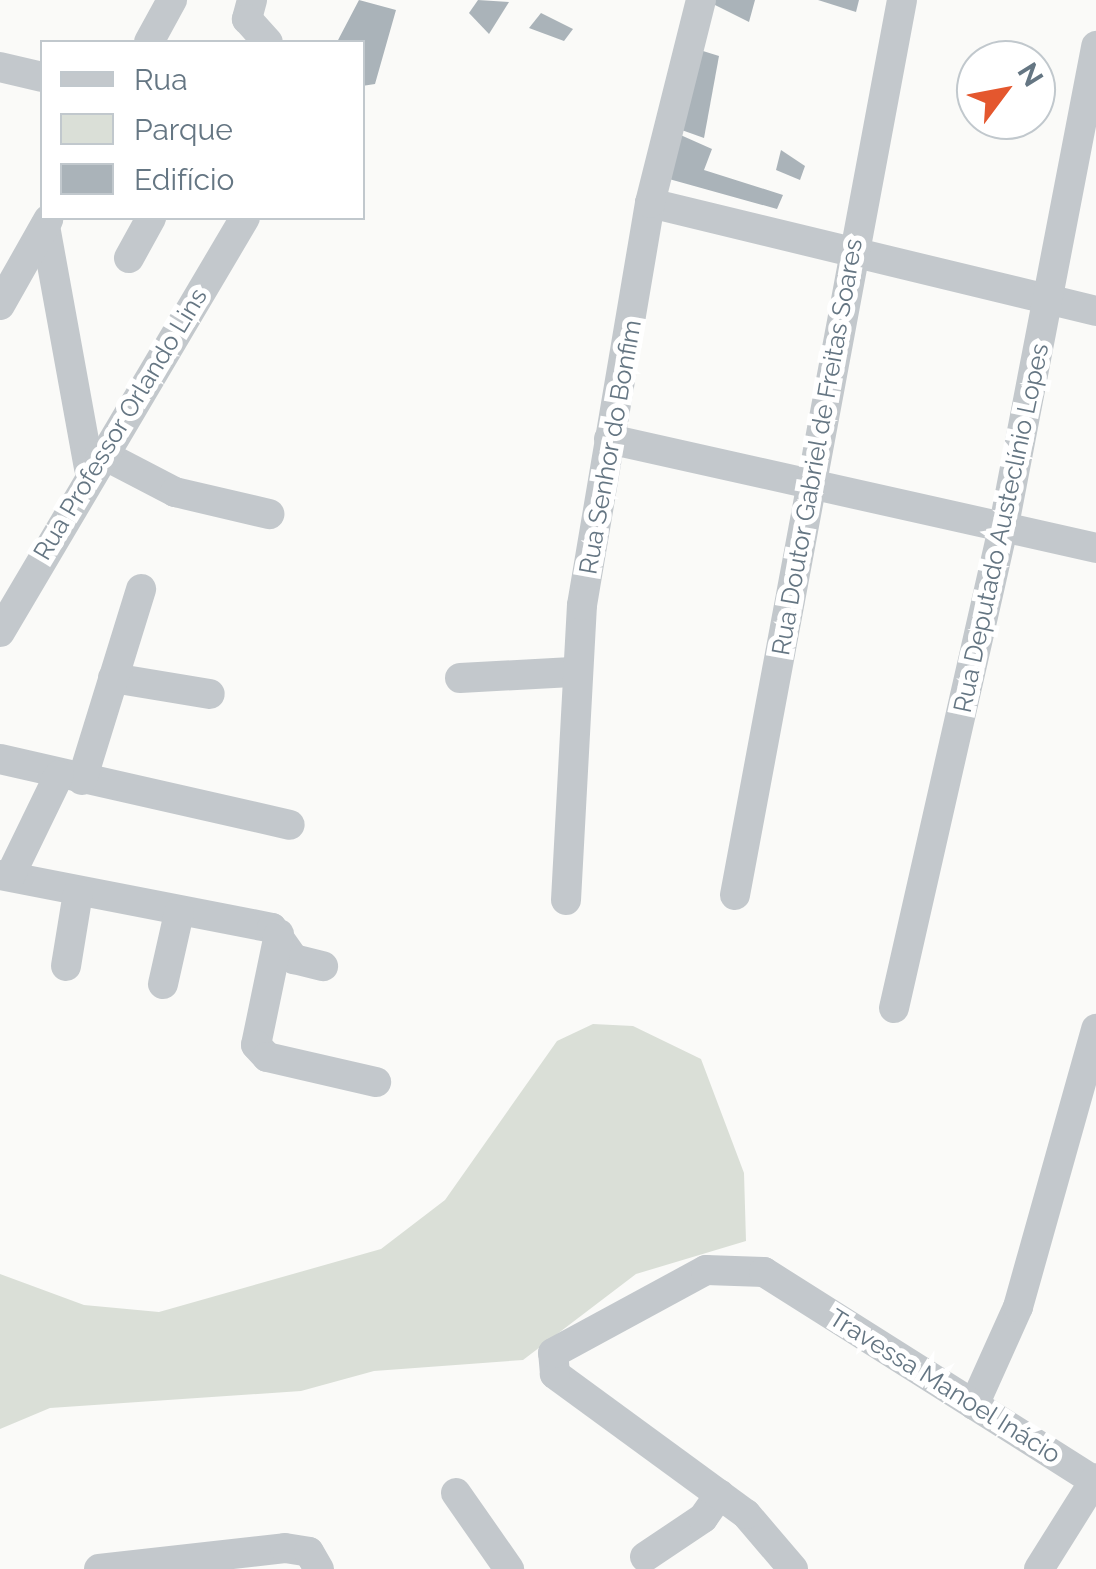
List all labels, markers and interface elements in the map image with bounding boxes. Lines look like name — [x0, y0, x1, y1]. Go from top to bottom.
legend — [40, 40, 365, 220]
north arrow — [956, 40, 1056, 140]
text: N — [1011, 57, 1050, 93]
text: Rua — [134, 62, 188, 97]
text: Parque — [134, 112, 233, 147]
text: Edifício — [134, 162, 234, 197]
street label: Rua Doutor Gabriel de Freitas Soares — [765, 236, 869, 658]
street label: Rua Professor Orlando Lins — [27, 282, 213, 566]
street label: Rua Senhor do Bonfim — [573, 317, 647, 577]
street label: Rua Deputado Austeclínio Lopes — [947, 340, 1055, 716]
street label: Travessa Manoel Inácio — [823, 1302, 1067, 1470]

